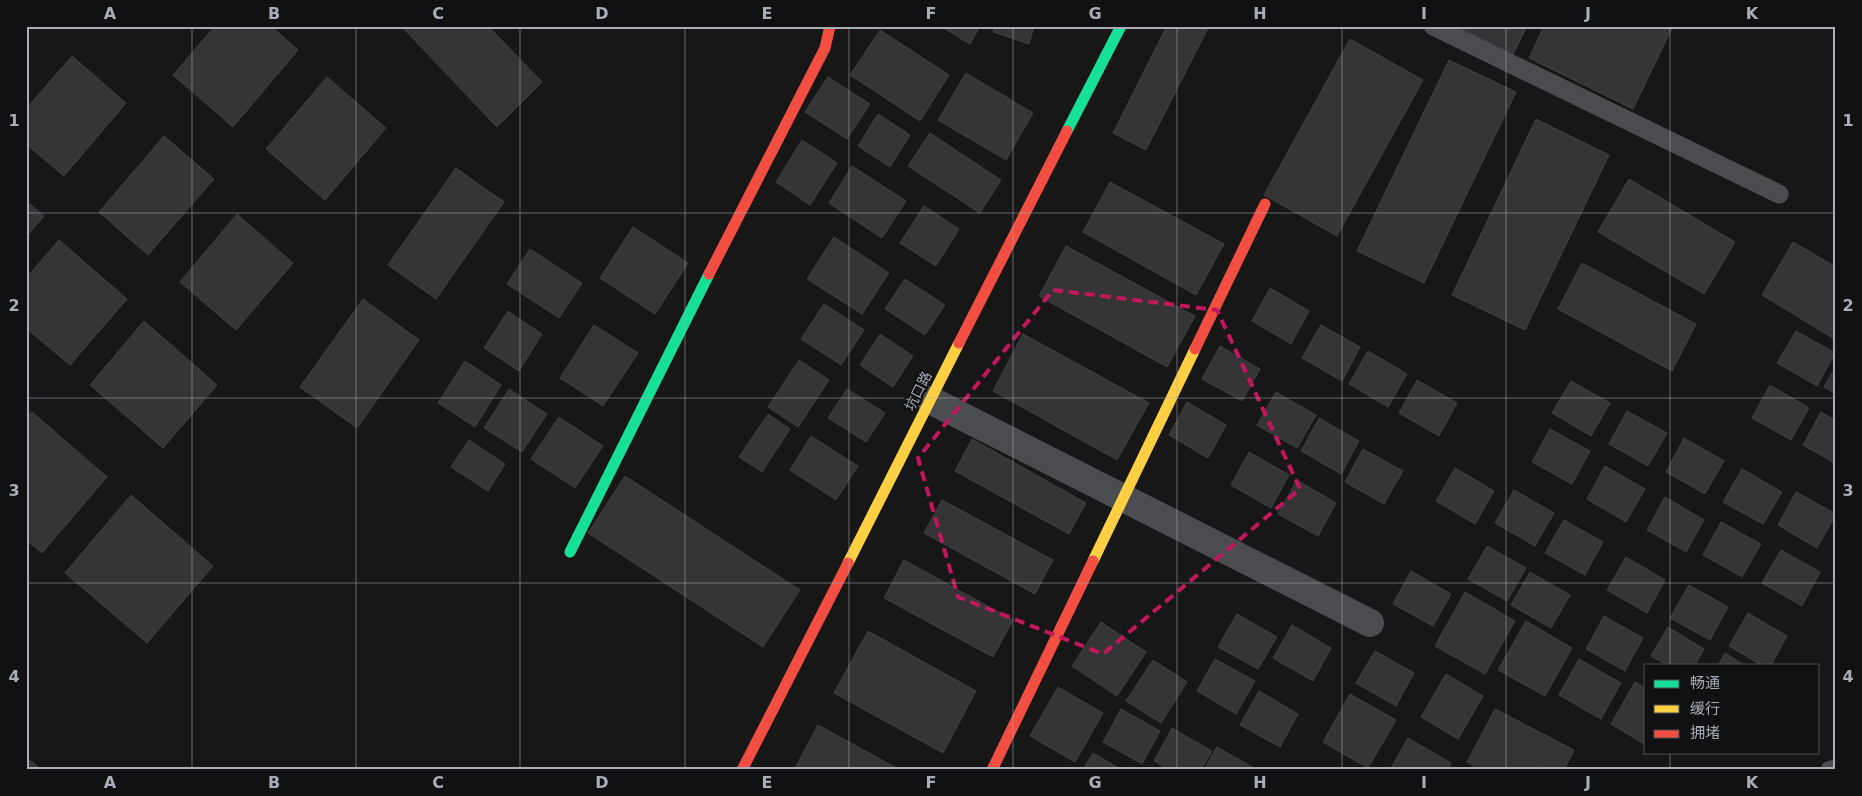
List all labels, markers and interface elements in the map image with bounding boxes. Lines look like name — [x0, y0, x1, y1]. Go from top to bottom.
text: A — [104, 4, 117, 23]
text: B — [268, 4, 280, 23]
text: C — [432, 4, 444, 23]
text: D — [595, 4, 609, 23]
text: E — [762, 4, 772, 23]
text: F — [926, 4, 936, 23]
text: G — [1088, 4, 1102, 23]
text: H — [1253, 4, 1267, 23]
text: I — [1421, 4, 1427, 23]
text: J — [1584, 4, 1591, 23]
text: K — [1746, 4, 1759, 23]
text: 1 — [8, 111, 20, 130]
text: 1 — [1842, 111, 1854, 130]
text: 2 — [8, 296, 20, 315]
text: 2 — [1842, 296, 1854, 315]
street label: 坑口路 — [901, 369, 935, 413]
text: 3 — [8, 481, 20, 500]
text: 3 — [1842, 481, 1854, 500]
legend — [1644, 664, 1820, 754]
text: 4 — [8, 667, 20, 686]
text: 4 — [1842, 667, 1854, 686]
text: 畅通 — [1690, 674, 1720, 692]
text: 缓行 — [1690, 700, 1720, 718]
text: 拥堵 — [1690, 724, 1720, 742]
text: A — [104, 773, 117, 792]
text: B — [268, 773, 280, 792]
text: C — [432, 773, 444, 792]
text: D — [595, 773, 609, 792]
text: E — [762, 773, 772, 792]
text: F — [926, 773, 936, 792]
text: G — [1088, 773, 1102, 792]
text: H — [1253, 773, 1267, 792]
text: I — [1421, 773, 1427, 792]
text: J — [1584, 773, 1591, 792]
text: K — [1746, 773, 1759, 792]

